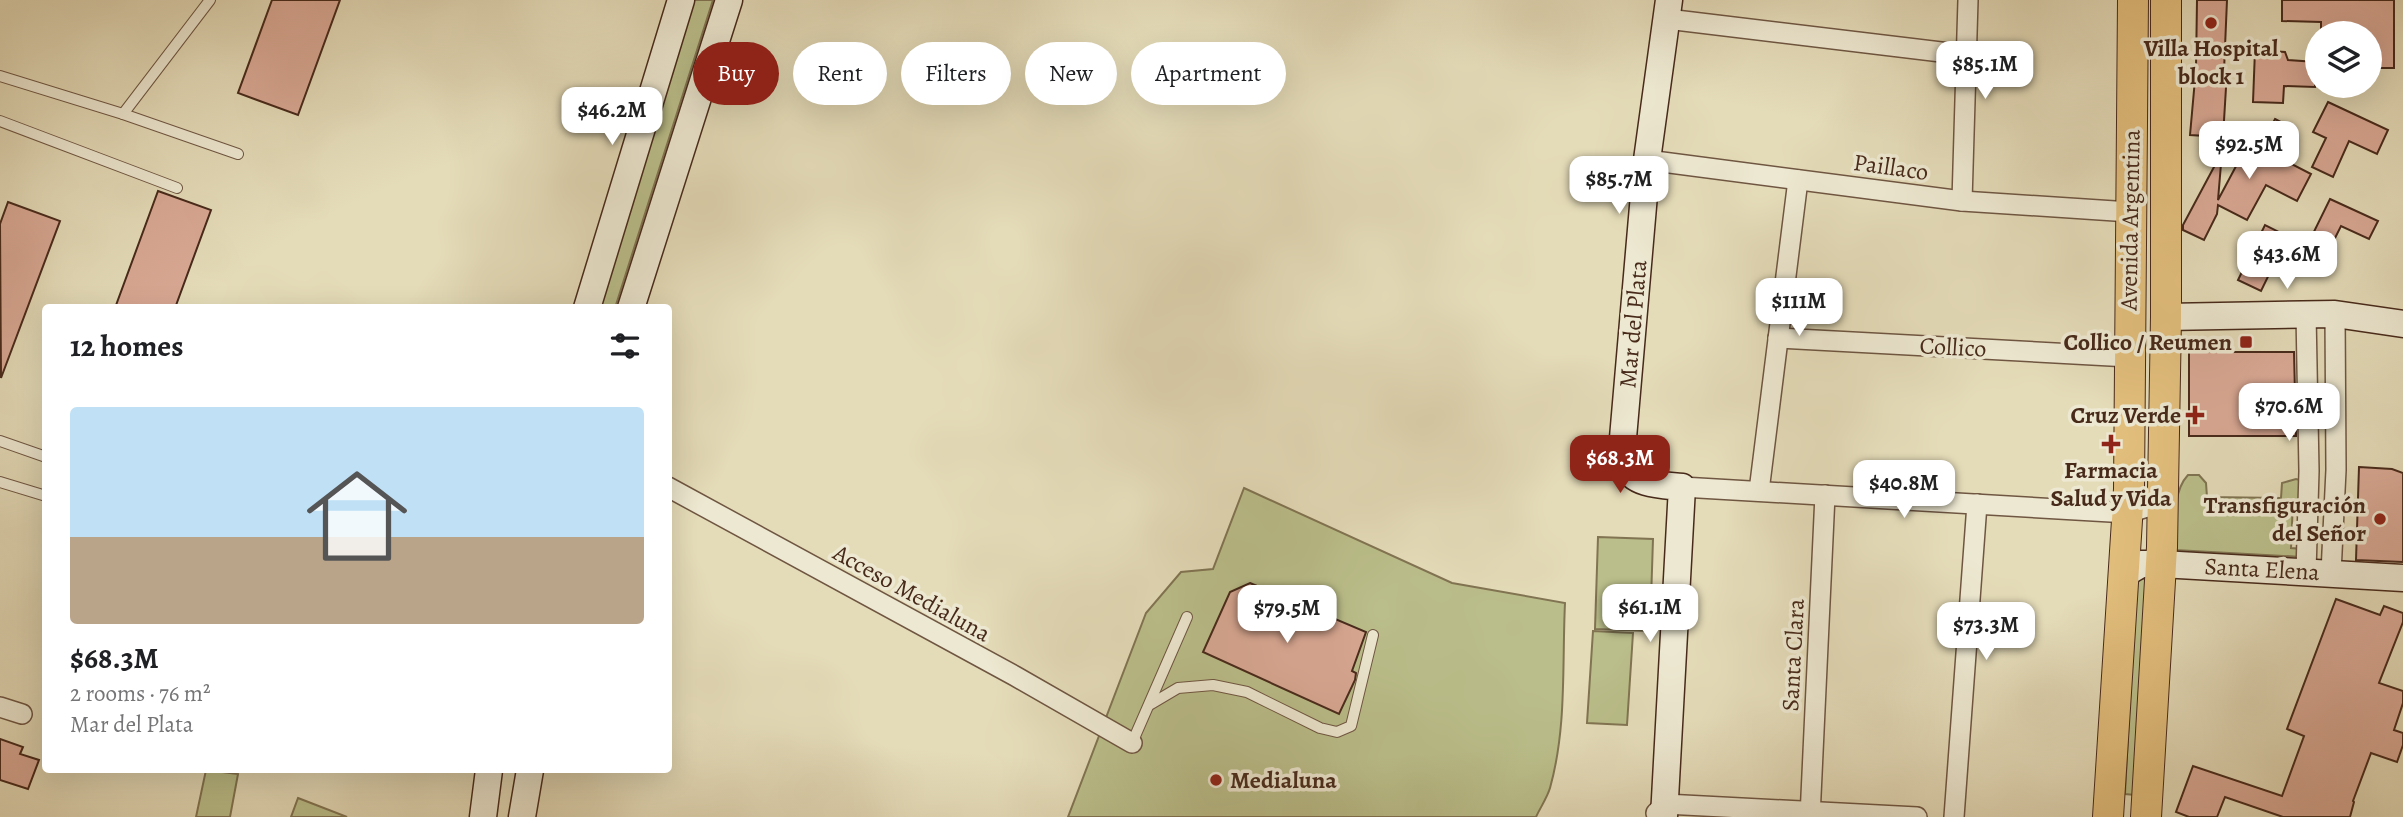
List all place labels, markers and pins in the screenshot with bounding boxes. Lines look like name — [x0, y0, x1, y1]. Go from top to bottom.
marker: Villa Hospital block 1 — [2203, 15, 2219, 31]
place label: Villa Hospital block 1 — [2143, 32, 2279, 92]
pin: $85.1M — [1928, 42, 2042, 101]
pin: $46.2M — [555, 88, 669, 147]
pin: $92.5M — [2192, 122, 2306, 181]
pin: $85.7M — [1562, 156, 1676, 216]
pin: $43.6M — [2230, 232, 2344, 291]
pin: $111M — [1750, 278, 1848, 338]
place label: Collico / Reumen — [2063, 326, 2233, 358]
marker: Collico / Reumen — [2238, 334, 2254, 350]
pin: $70.6M — [2232, 384, 2346, 443]
place label: Cruz Verde — [2070, 399, 2181, 431]
marker: Cruz Verde — [2187, 407, 2203, 423]
pin: $68.3M — [1563, 435, 1677, 495]
marker: Farmacia Salud y Vida — [2103, 436, 2119, 452]
place label: Farmacia Salud y Vida — [2050, 454, 2172, 514]
pin: $40.8M — [1847, 461, 1961, 520]
place label: Transfiguración del Señor — [2204, 489, 2367, 549]
marker: Transfiguración del Señor — [2372, 511, 2388, 527]
pin: $61.1M — [1593, 584, 1707, 644]
pin: $79.5M — [1230, 586, 1344, 645]
pin: $73.3M — [1929, 602, 2043, 662]
place label: Medialuna — [1230, 764, 1337, 796]
marker: Medialuna — [1208, 772, 1224, 788]

